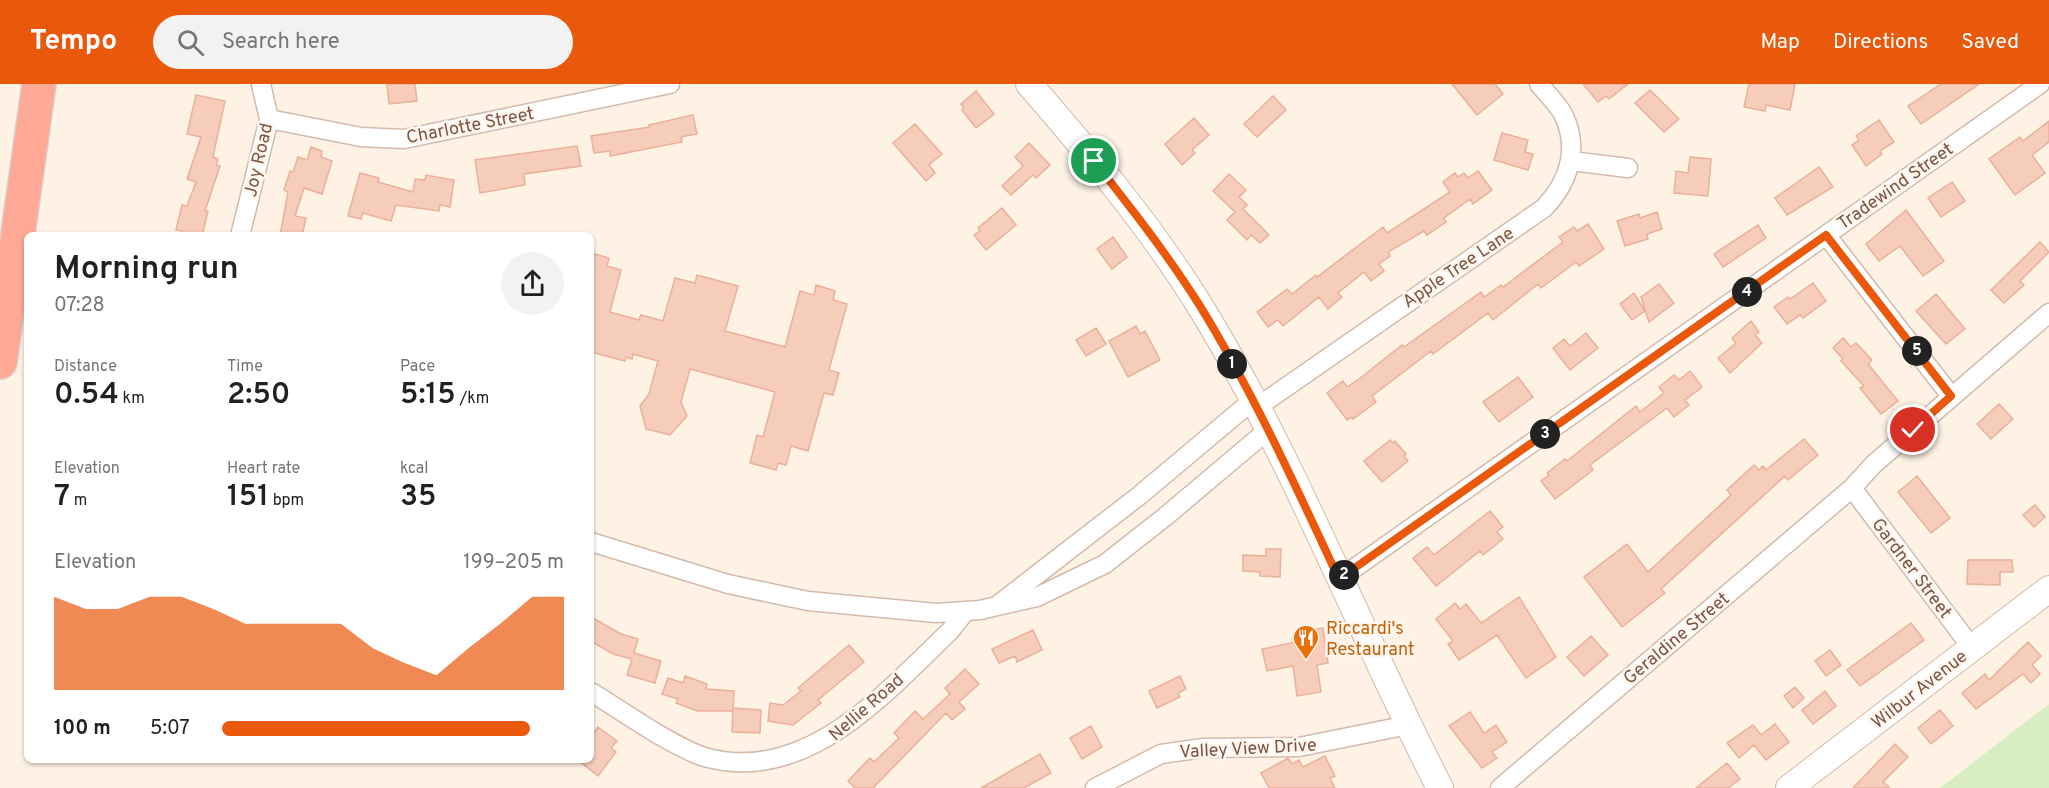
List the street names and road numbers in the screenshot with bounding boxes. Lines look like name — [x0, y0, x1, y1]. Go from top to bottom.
street label: Charlotte Street — [404, 103, 536, 150]
street label: Joy Road — [240, 121, 279, 200]
street label: Tradewind Street — [1833, 139, 1958, 236]
street label: Apple Tree Lane — [1399, 222, 1519, 314]
street label: Gardner Street — [1866, 514, 1956, 624]
street label: Geraldine Street — [1619, 588, 1735, 690]
street label: Wilbur Avenue — [1867, 646, 1973, 735]
street label: Nellie Road — [825, 669, 909, 747]
street label: Valley View Drive — [1179, 734, 1317, 765]

